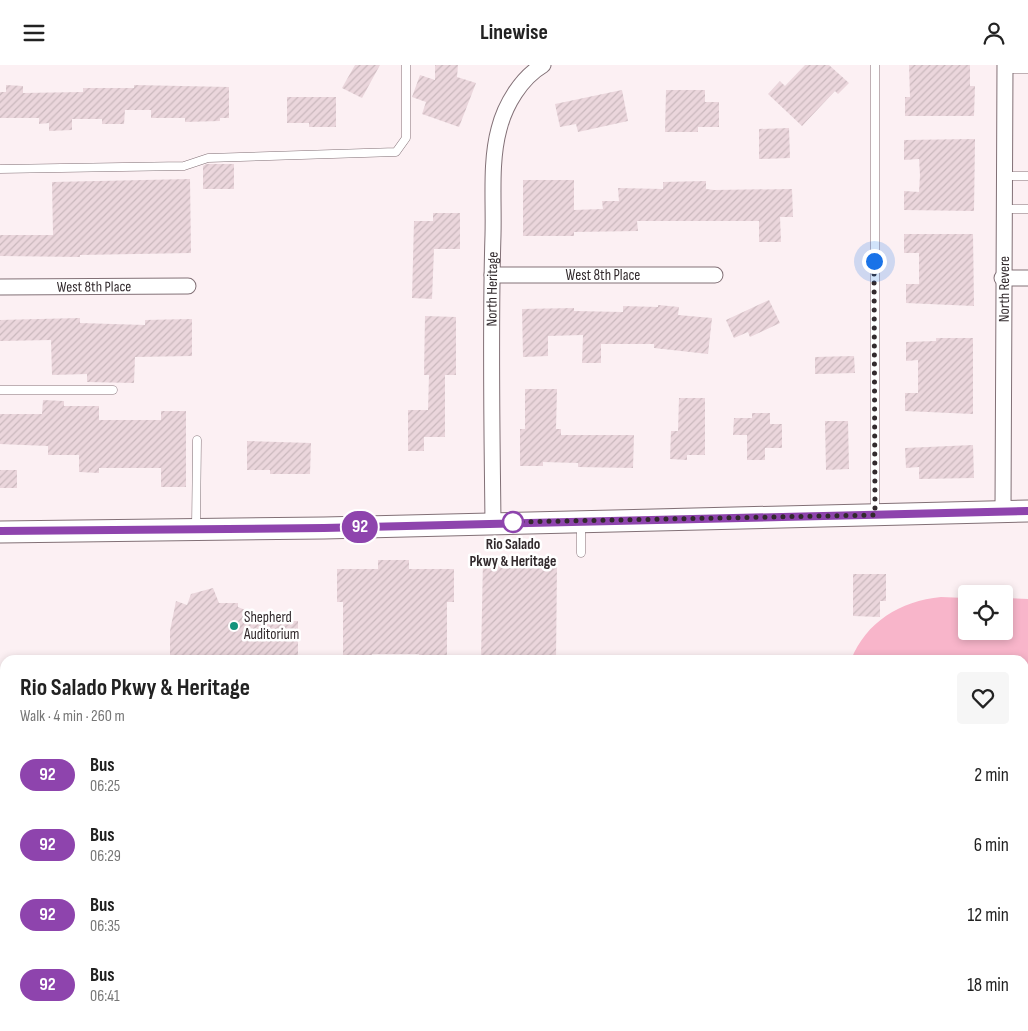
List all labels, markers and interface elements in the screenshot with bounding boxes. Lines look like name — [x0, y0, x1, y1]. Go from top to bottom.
icon: menu — [20, 19, 48, 47]
text: Linewise — [480, 19, 548, 46]
icon: person — [980, 19, 1008, 47]
your location — [862, 249, 887, 274]
street label: North Heritage — [482, 251, 503, 326]
street label: North Revere — [995, 256, 1014, 322]
street label: West 8th Place — [566, 266, 640, 285]
street label: West 8th Place — [57, 277, 131, 297]
line badge: 92 — [338, 511, 382, 543]
marker: Rio Salado Pkwy & Heritage — [502, 511, 524, 533]
text: 92 — [352, 516, 368, 537]
place label: Rio Salado Pkwy & Heritage — [470, 535, 556, 571]
map controls — [958, 585, 1013, 640]
button: locate — [958, 585, 1013, 640]
place label: Shepherd Auditorium — [243, 608, 299, 644]
marker: Shepherd Auditorium — [228, 620, 240, 632]
button: heart — [957, 672, 1009, 724]
text: Rio Salado Pkwy & Heritage — [20, 673, 250, 702]
text: Walk · 4 min · 260 m — [20, 707, 125, 726]
text: Bus — [90, 754, 115, 777]
text: 92 — [39, 764, 56, 785]
text: 2 min — [974, 764, 1009, 787]
text: 06:25 — [90, 777, 120, 796]
text: Bus — [90, 824, 115, 847]
text: 92 — [39, 834, 56, 855]
text: 6 min — [974, 834, 1009, 857]
text: 06:29 — [90, 847, 121, 866]
text: Bus — [90, 894, 115, 917]
text: 92 — [39, 904, 56, 925]
text: 12 min — [967, 904, 1009, 927]
text: 06:35 — [90, 917, 120, 936]
text: Bus — [90, 964, 115, 987]
text: 92 — [39, 974, 56, 995]
text: 18 min — [967, 974, 1009, 997]
text: 06:41 — [90, 987, 120, 1006]

